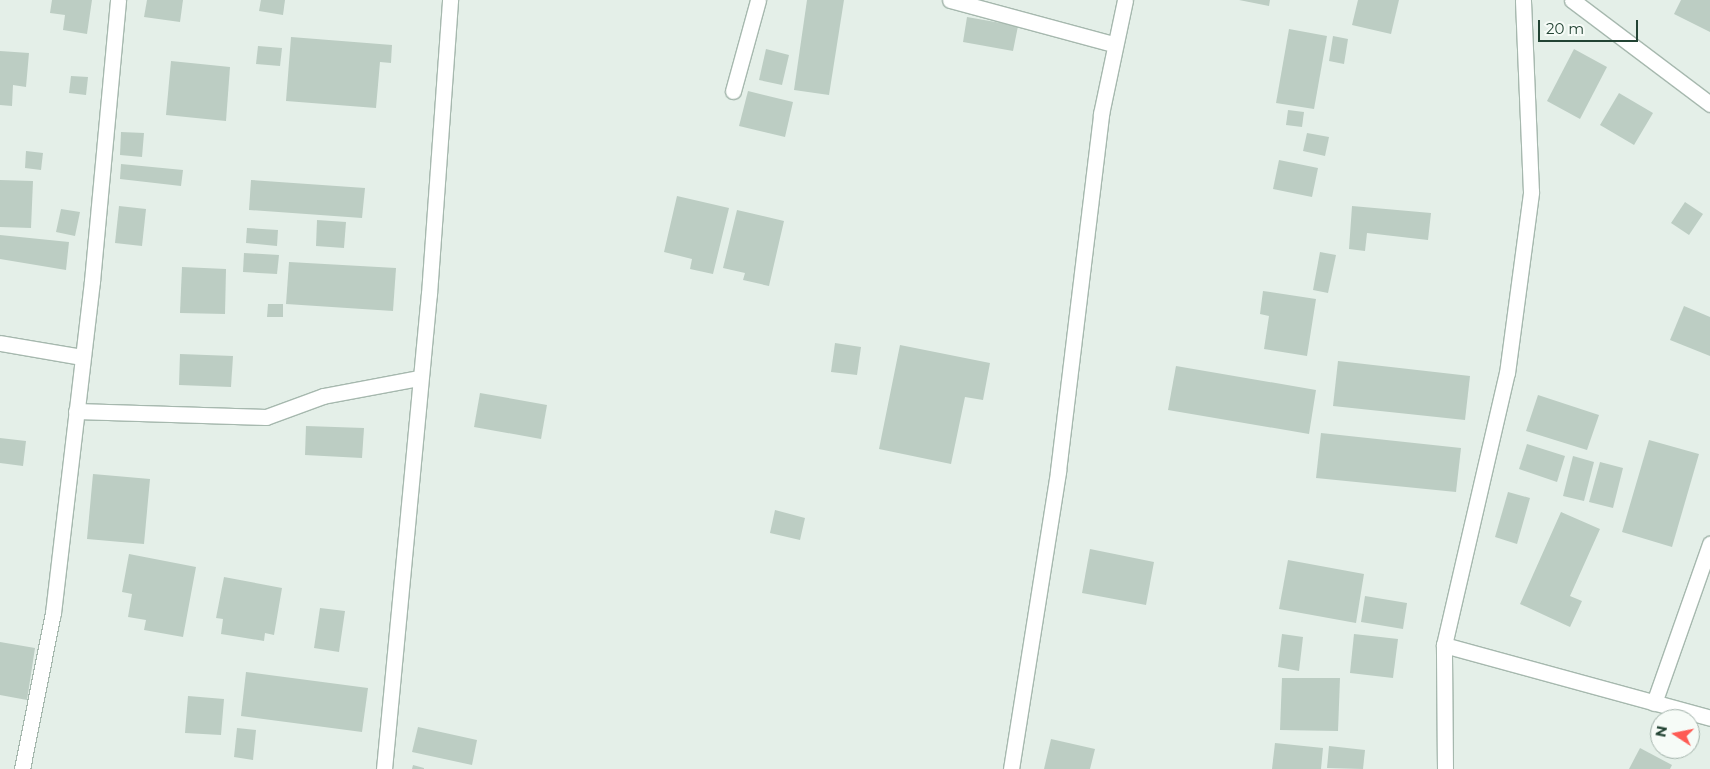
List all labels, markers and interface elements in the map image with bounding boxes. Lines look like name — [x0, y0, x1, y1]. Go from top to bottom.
scale bar — [1540, 10, 1640, 42]
text: 20 m — [1546, 19, 1584, 38]
north arrow — [1650, 709, 1700, 759]
text: N — [1651, 724, 1671, 739]

